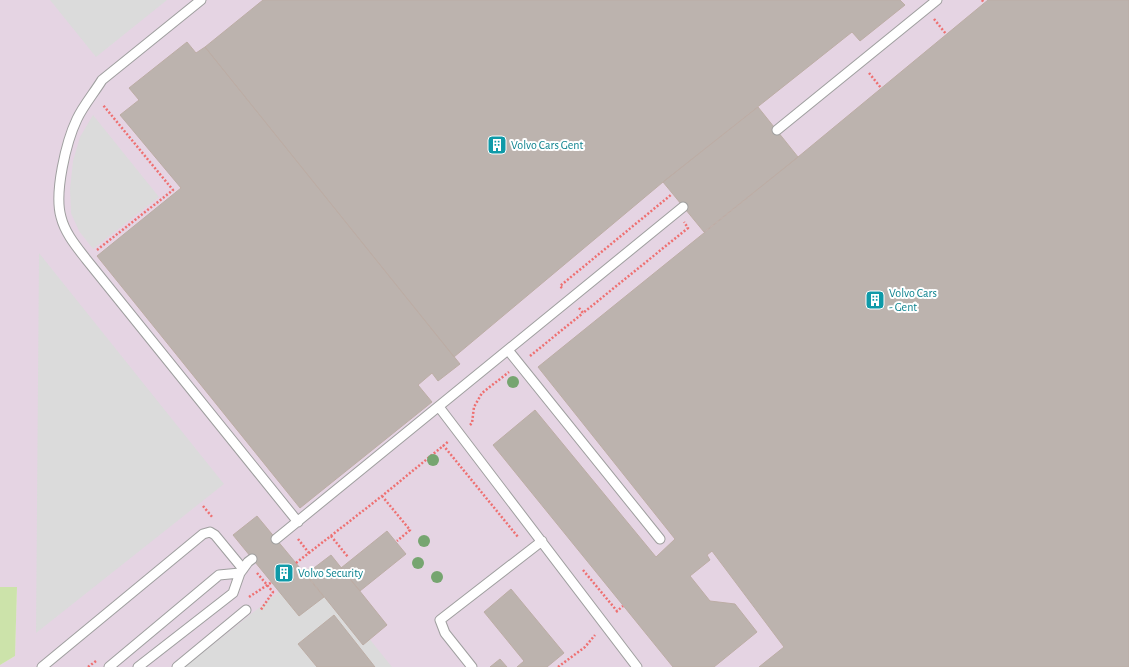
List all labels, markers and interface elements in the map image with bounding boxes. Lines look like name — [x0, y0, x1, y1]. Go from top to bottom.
building icon: Volvo Cars Gent — [486, 134, 508, 156]
place label: Volvo Cars Gent — [511, 139, 584, 151]
place label: Volvo Cars - Gent — [889, 287, 937, 313]
building icon: Volvo Cars - Gent — [864, 289, 886, 311]
building icon: Volvo Security — [273, 562, 295, 584]
place label: Volvo Security — [298, 567, 363, 580]

